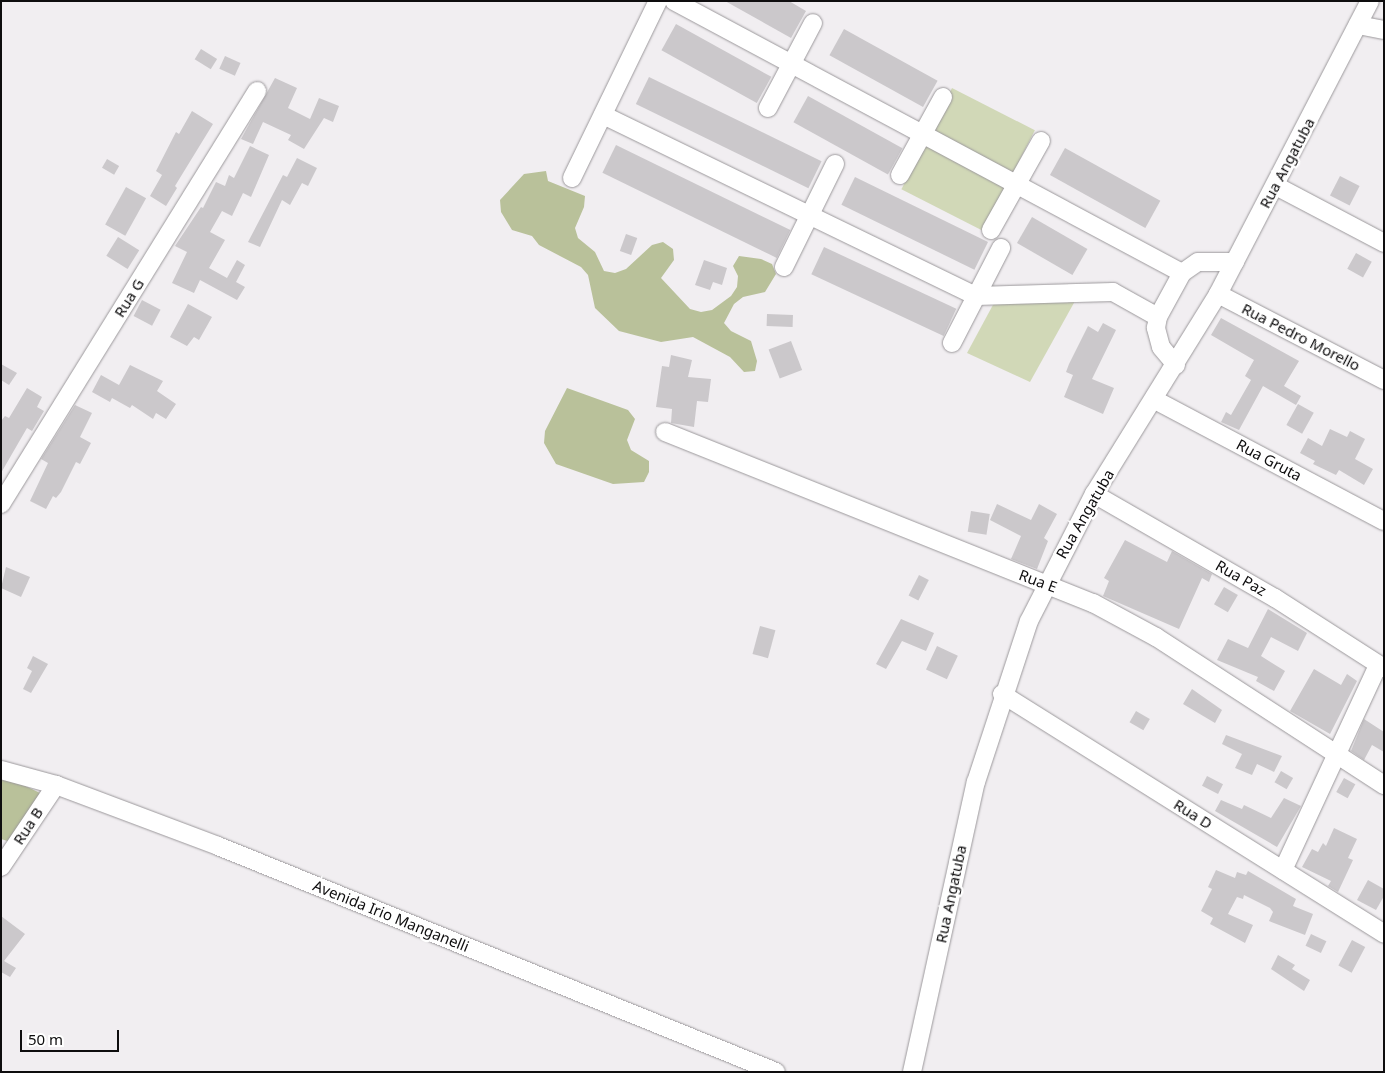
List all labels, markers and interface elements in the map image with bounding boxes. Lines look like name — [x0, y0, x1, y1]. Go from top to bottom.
street label: Rua Angatuba — [1256, 115, 1318, 211]
street label: Rua G — [110, 275, 148, 321]
street label: Rua Pedro Morello — [1239, 299, 1363, 375]
street label: Rua Gruta — [1233, 435, 1305, 485]
street label: Rua Angatuba — [1052, 466, 1118, 562]
street label: Rua Paz — [1212, 556, 1270, 600]
street label: Rua E — [1016, 566, 1060, 596]
street label: Rua D — [1170, 795, 1216, 833]
street label: Rua B — [9, 804, 47, 848]
street label: Rua Angatuba — [932, 843, 970, 945]
street label: Avenida Irio Manganelli — [310, 876, 472, 956]
scale bar — [22, 1020, 121, 1052]
text: 50 m — [28, 1029, 63, 1049]

